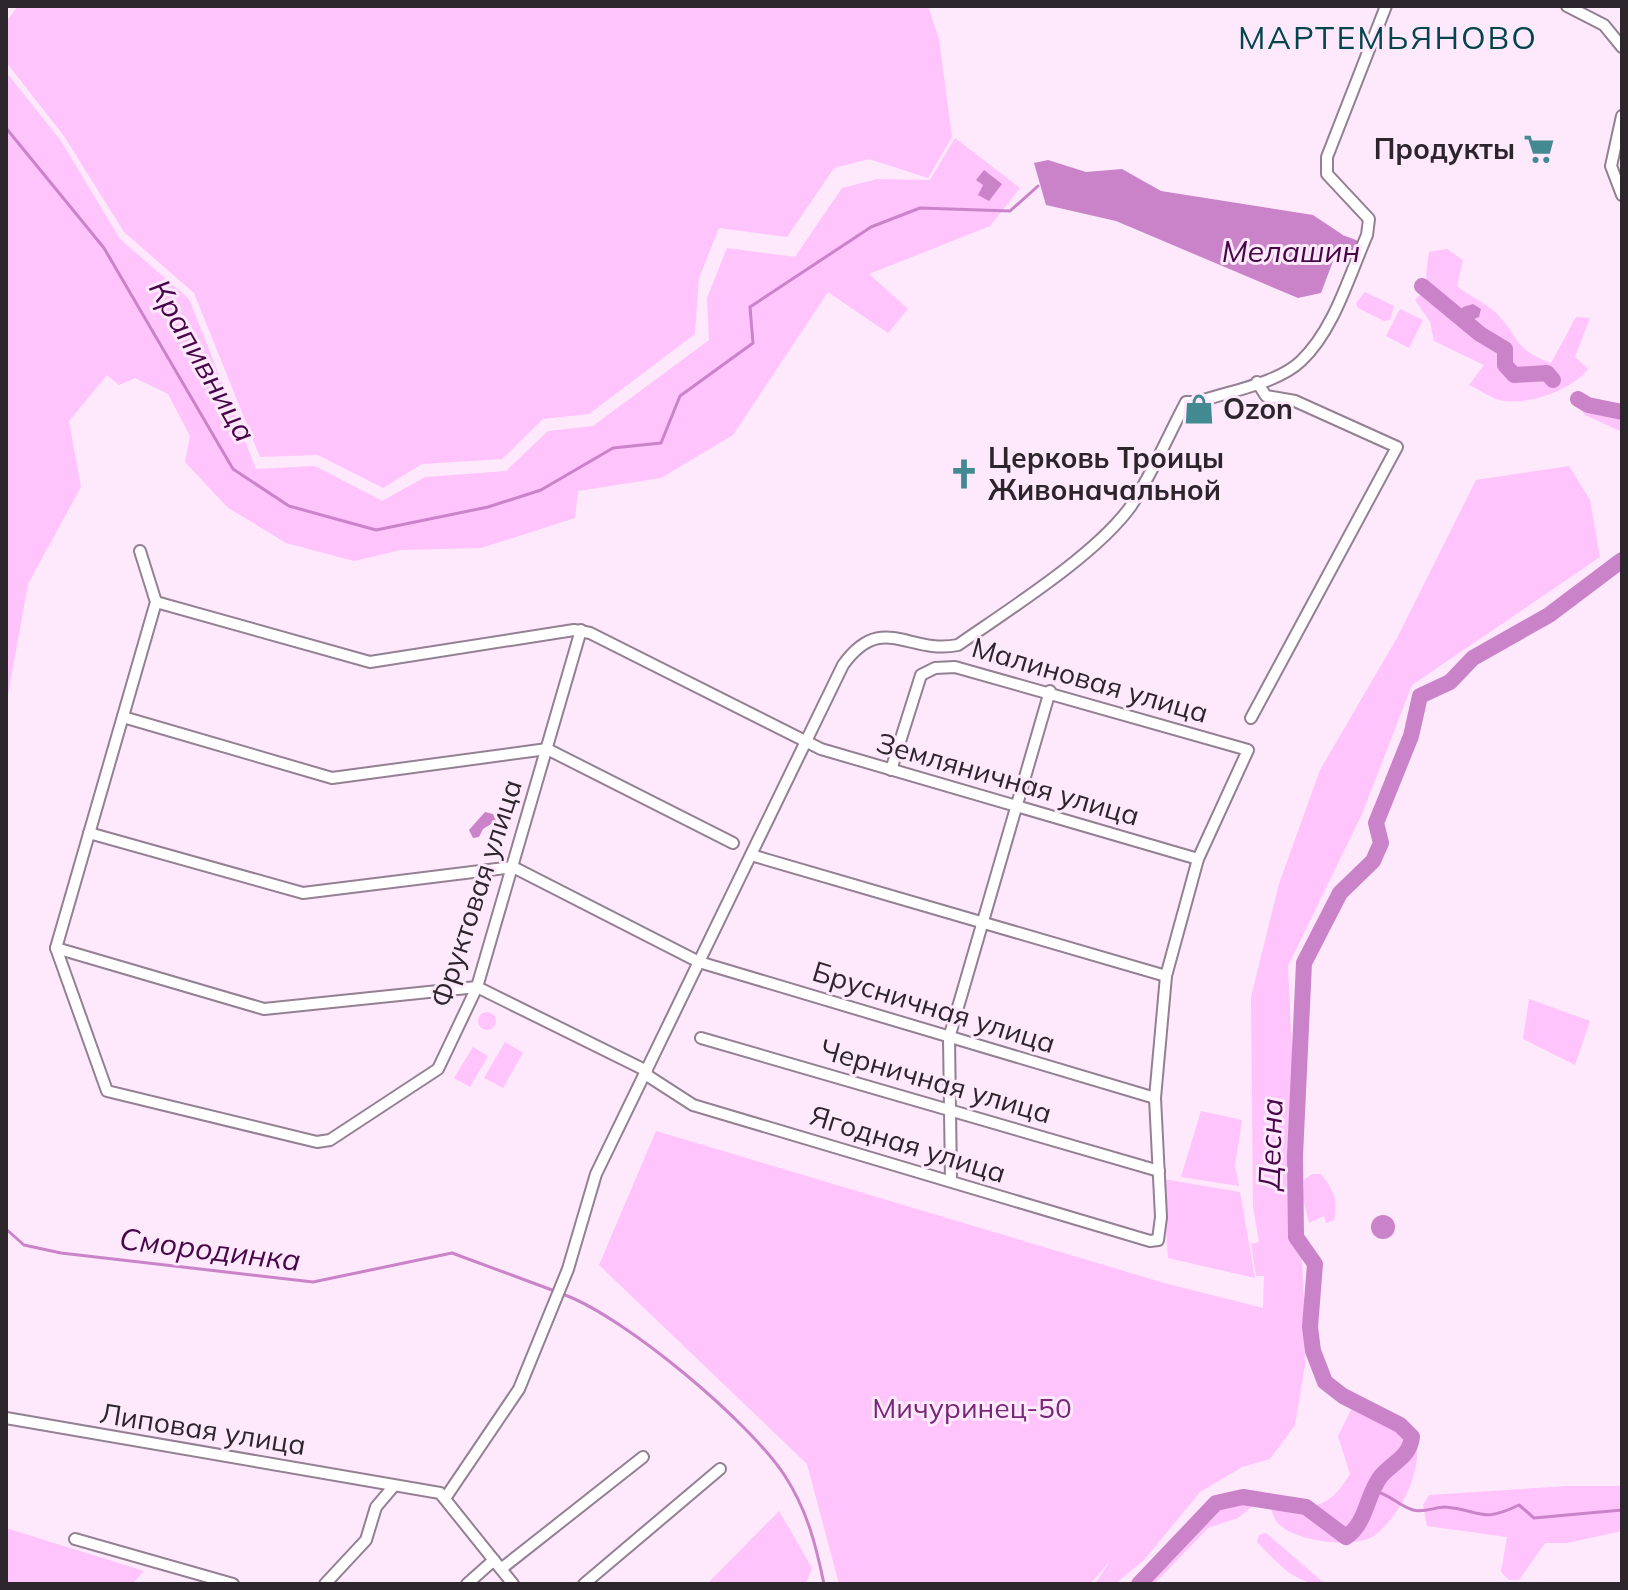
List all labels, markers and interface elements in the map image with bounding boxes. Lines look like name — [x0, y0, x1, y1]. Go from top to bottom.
district label: МАРТЕМЬЯНОВО — [1238, 17, 1538, 57]
place label: Продукты — [1374, 131, 1515, 166]
supermarket icon: Продукты — [1522, 132, 1556, 166]
water label: Мелашин — [1222, 232, 1360, 270]
water label: Крапивница — [141, 273, 265, 448]
place label: Ozon — [1223, 391, 1293, 426]
shop icon: Ozon — [1182, 392, 1216, 426]
place label: Церковь Троицы Живоначальной — [988, 440, 1224, 507]
church icon: Церковь Троицы Живоначальной — [947, 457, 981, 491]
street label: Малиновая улица — [968, 629, 1212, 730]
street label: Земляничная улица — [873, 724, 1144, 833]
street label: Фруктовая улица — [422, 775, 529, 1011]
street label: Брусничная улица — [808, 953, 1060, 1060]
street label: Черничная улица — [816, 1031, 1056, 1130]
street label: Ягодная улица — [806, 1097, 1010, 1190]
water label: Десна — [1249, 1097, 1291, 1193]
water label: Смородинка — [117, 1219, 303, 1279]
park label: Мичуринец-50 — [872, 1390, 1072, 1425]
street label: Липовая улица — [98, 1395, 308, 1462]

